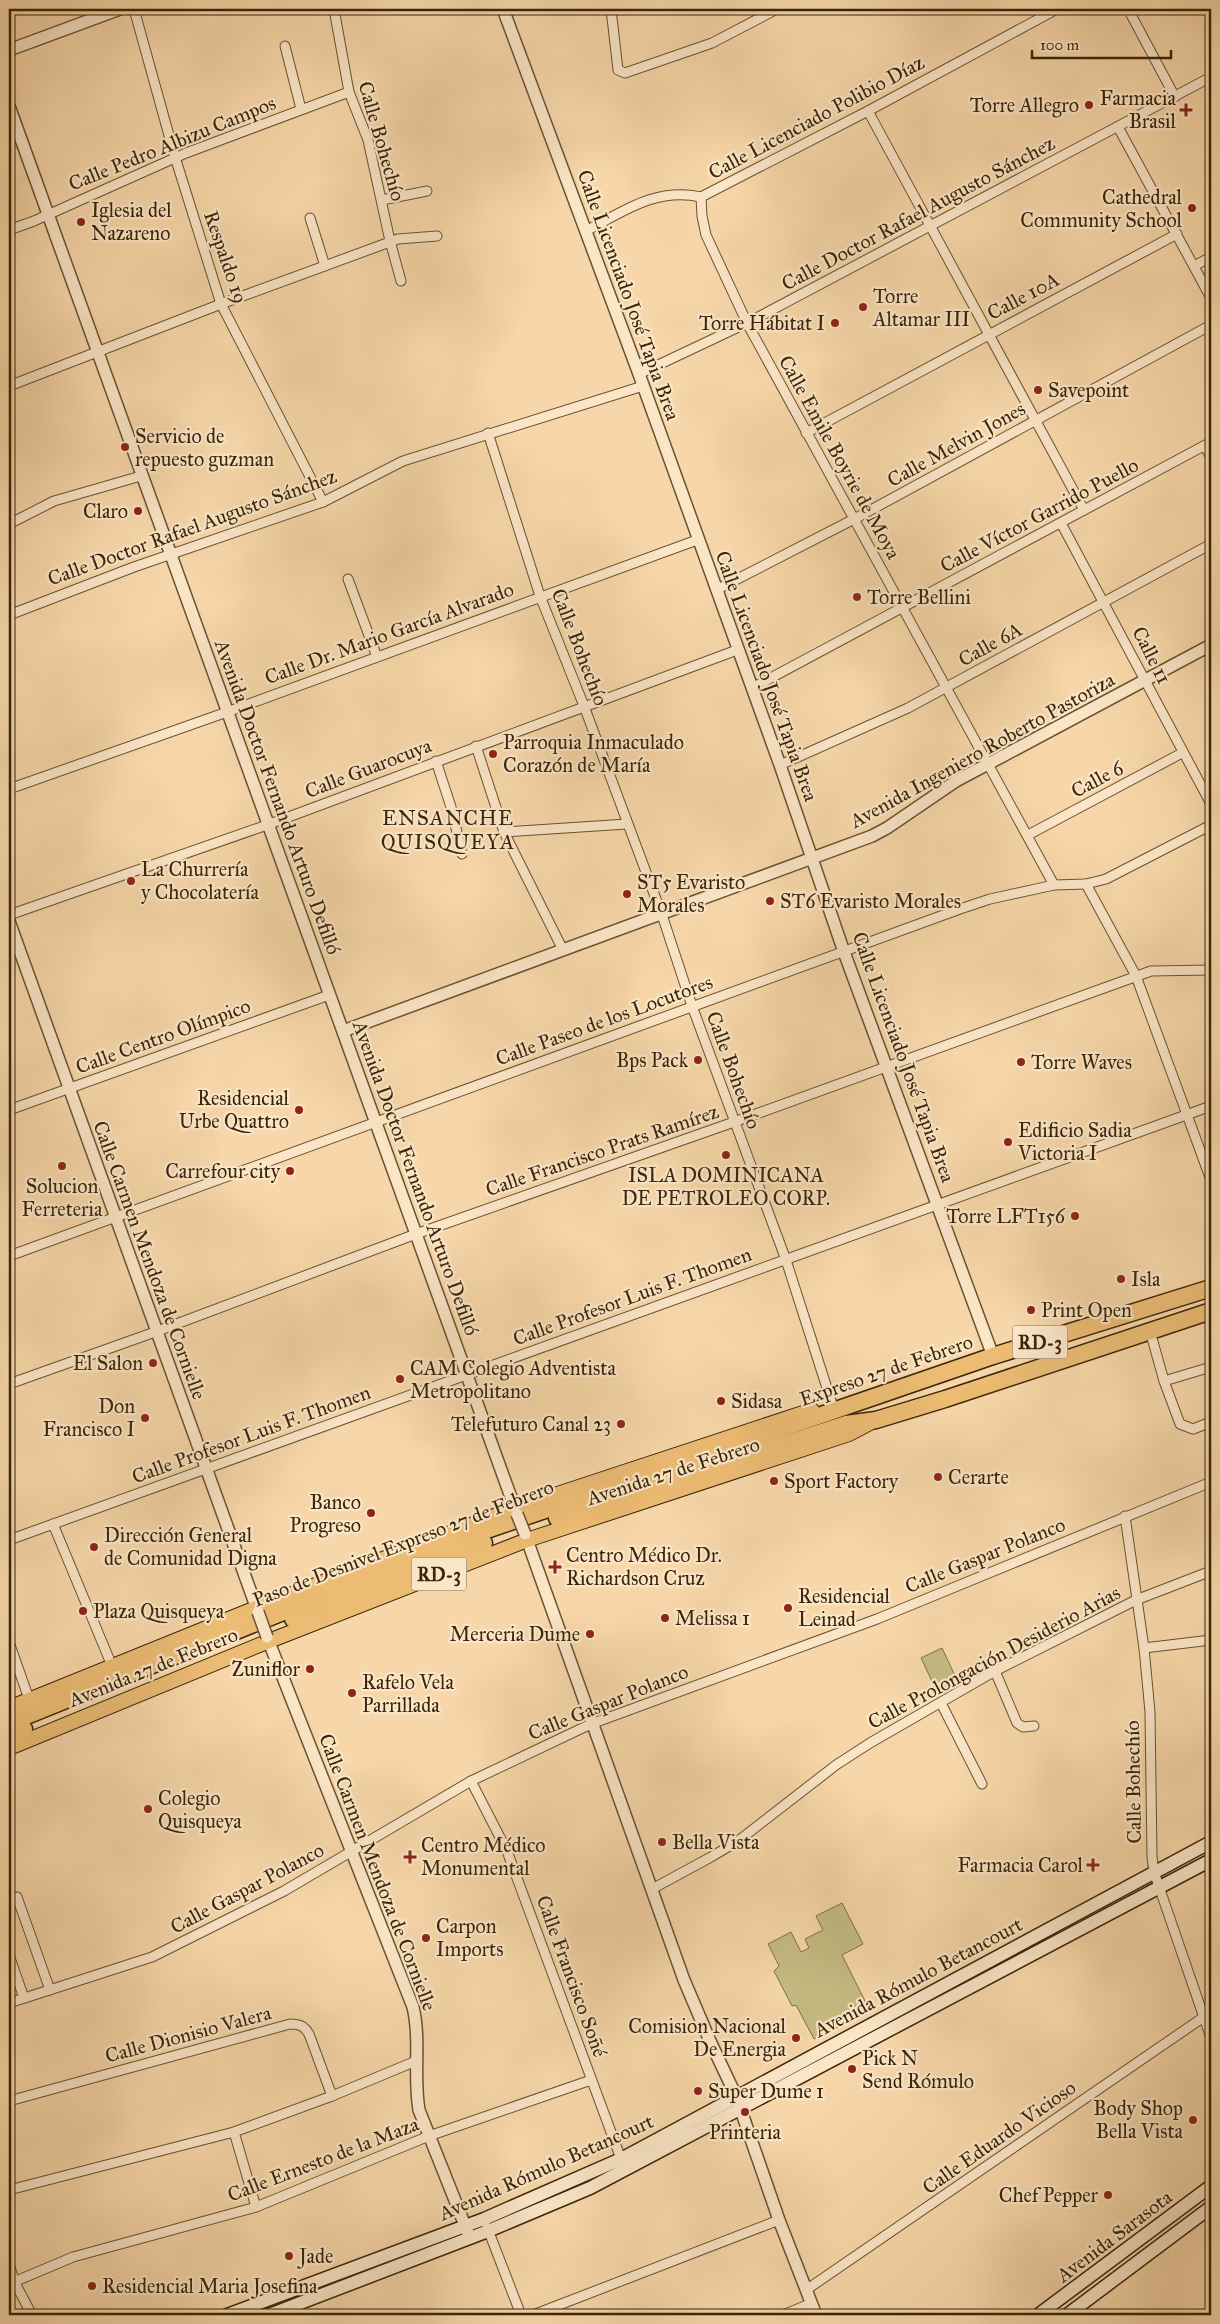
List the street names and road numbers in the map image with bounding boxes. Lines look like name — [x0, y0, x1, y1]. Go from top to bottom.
street label: Calle Licenciado Polibio Díaz — [704, 50, 928, 184]
street label: Calle Bohechío — [353, 78, 411, 204]
street label: Calle Pedro Albizu Campos — [65, 90, 279, 196]
street label: Calle Doctor Rafael Augusto Sánchez — [777, 131, 1059, 296]
street label: Calle Licenciado José Tapia Brea — [572, 167, 686, 424]
street label: Respaldo 19 — [199, 207, 253, 307]
street label: Calle 10A — [983, 267, 1064, 325]
street label: Calle Emile Boyrie de Moya — [774, 351, 906, 563]
street label: Calle Melvin Jones — [883, 396, 1030, 493]
street label: Calle Víctor Garrido Puello — [936, 452, 1142, 578]
street label: Calle Doctor Rafael Augusto Sánchez — [44, 463, 340, 591]
street label: Calle Licenciado José Tapia Brea — [710, 548, 824, 805]
street label: Calle Dr. Mario García Alvarado — [261, 577, 517, 689]
street label: Calle Bohechío — [547, 585, 613, 709]
street label: Calle 6A — [954, 616, 1027, 671]
street label: Calle 11 — [1127, 622, 1177, 688]
street label: Avenida Doctor Fernando Arturo Defilló — [209, 635, 346, 958]
street label: Avenida Ingeniero Roberto Pastoriza — [845, 667, 1120, 834]
street label: Calle Guarocuya — [301, 733, 435, 803]
street label: Calle 6 — [1067, 755, 1128, 803]
street label: Calle Licenciado José Tapia Brea — [847, 929, 961, 1186]
street label: Calle Paseo de los Locutores — [492, 970, 716, 1070]
street label: Calle Centro Olímpico — [72, 993, 254, 1079]
street label: Calle Bohechío — [702, 1008, 766, 1132]
street label: Avenida Doctor Fernando Arturo Defilló — [347, 1016, 484, 1339]
street label: Calle Francisco Prats Ramírez — [482, 1099, 722, 1201]
street label: Calle Carmen Mendoza de Cornielle — [88, 1117, 212, 1403]
street label: Calle Profesor Luis F. Thomen — [509, 1242, 755, 1350]
road number: RD-3 — [1012, 1325, 1068, 1358]
street label: Expreso 27 de Febrero — [796, 1329, 976, 1411]
street label: Calle Profesor Luis F. Thomen — [128, 1380, 374, 1488]
street label: Avenida 27 de Febrero — [583, 1432, 762, 1511]
street label: Paso de Desnivel Expreso 27 de Febrero — [249, 1474, 557, 1612]
street label: Calle Gaspar Polanco — [901, 1512, 1069, 1598]
road number: RD-3 — [412, 1558, 466, 1590]
street label: Calle Prolongación Desiderio Arias — [864, 1580, 1125, 1735]
street label: Avenida 27 de Febrero — [64, 1622, 241, 1712]
street label: Calle Gaspar Polanco — [524, 1659, 692, 1745]
street label: Calle Bohechío — [1120, 1720, 1146, 1844]
street label: Calle Carmen Mendoza de Cornielle — [314, 1730, 442, 2014]
street label: Calle Gaspar Polanco — [166, 1837, 328, 1939]
street label: Calle Francisco Soñé — [532, 1892, 613, 2061]
street label: Avenida Rómulo Betancourt — [809, 1912, 1026, 2043]
street label: Calle Dionisio Valera — [102, 2000, 274, 2068]
street label: Calle Eduardo Vicioso — [918, 2075, 1080, 2199]
street label: Avenida Rómulo Betancourt — [434, 2109, 657, 2226]
street label: Calle Ernesto de la Maza — [224, 2111, 423, 2207]
street label: Avenida Sarasota — [1051, 2184, 1177, 2288]

